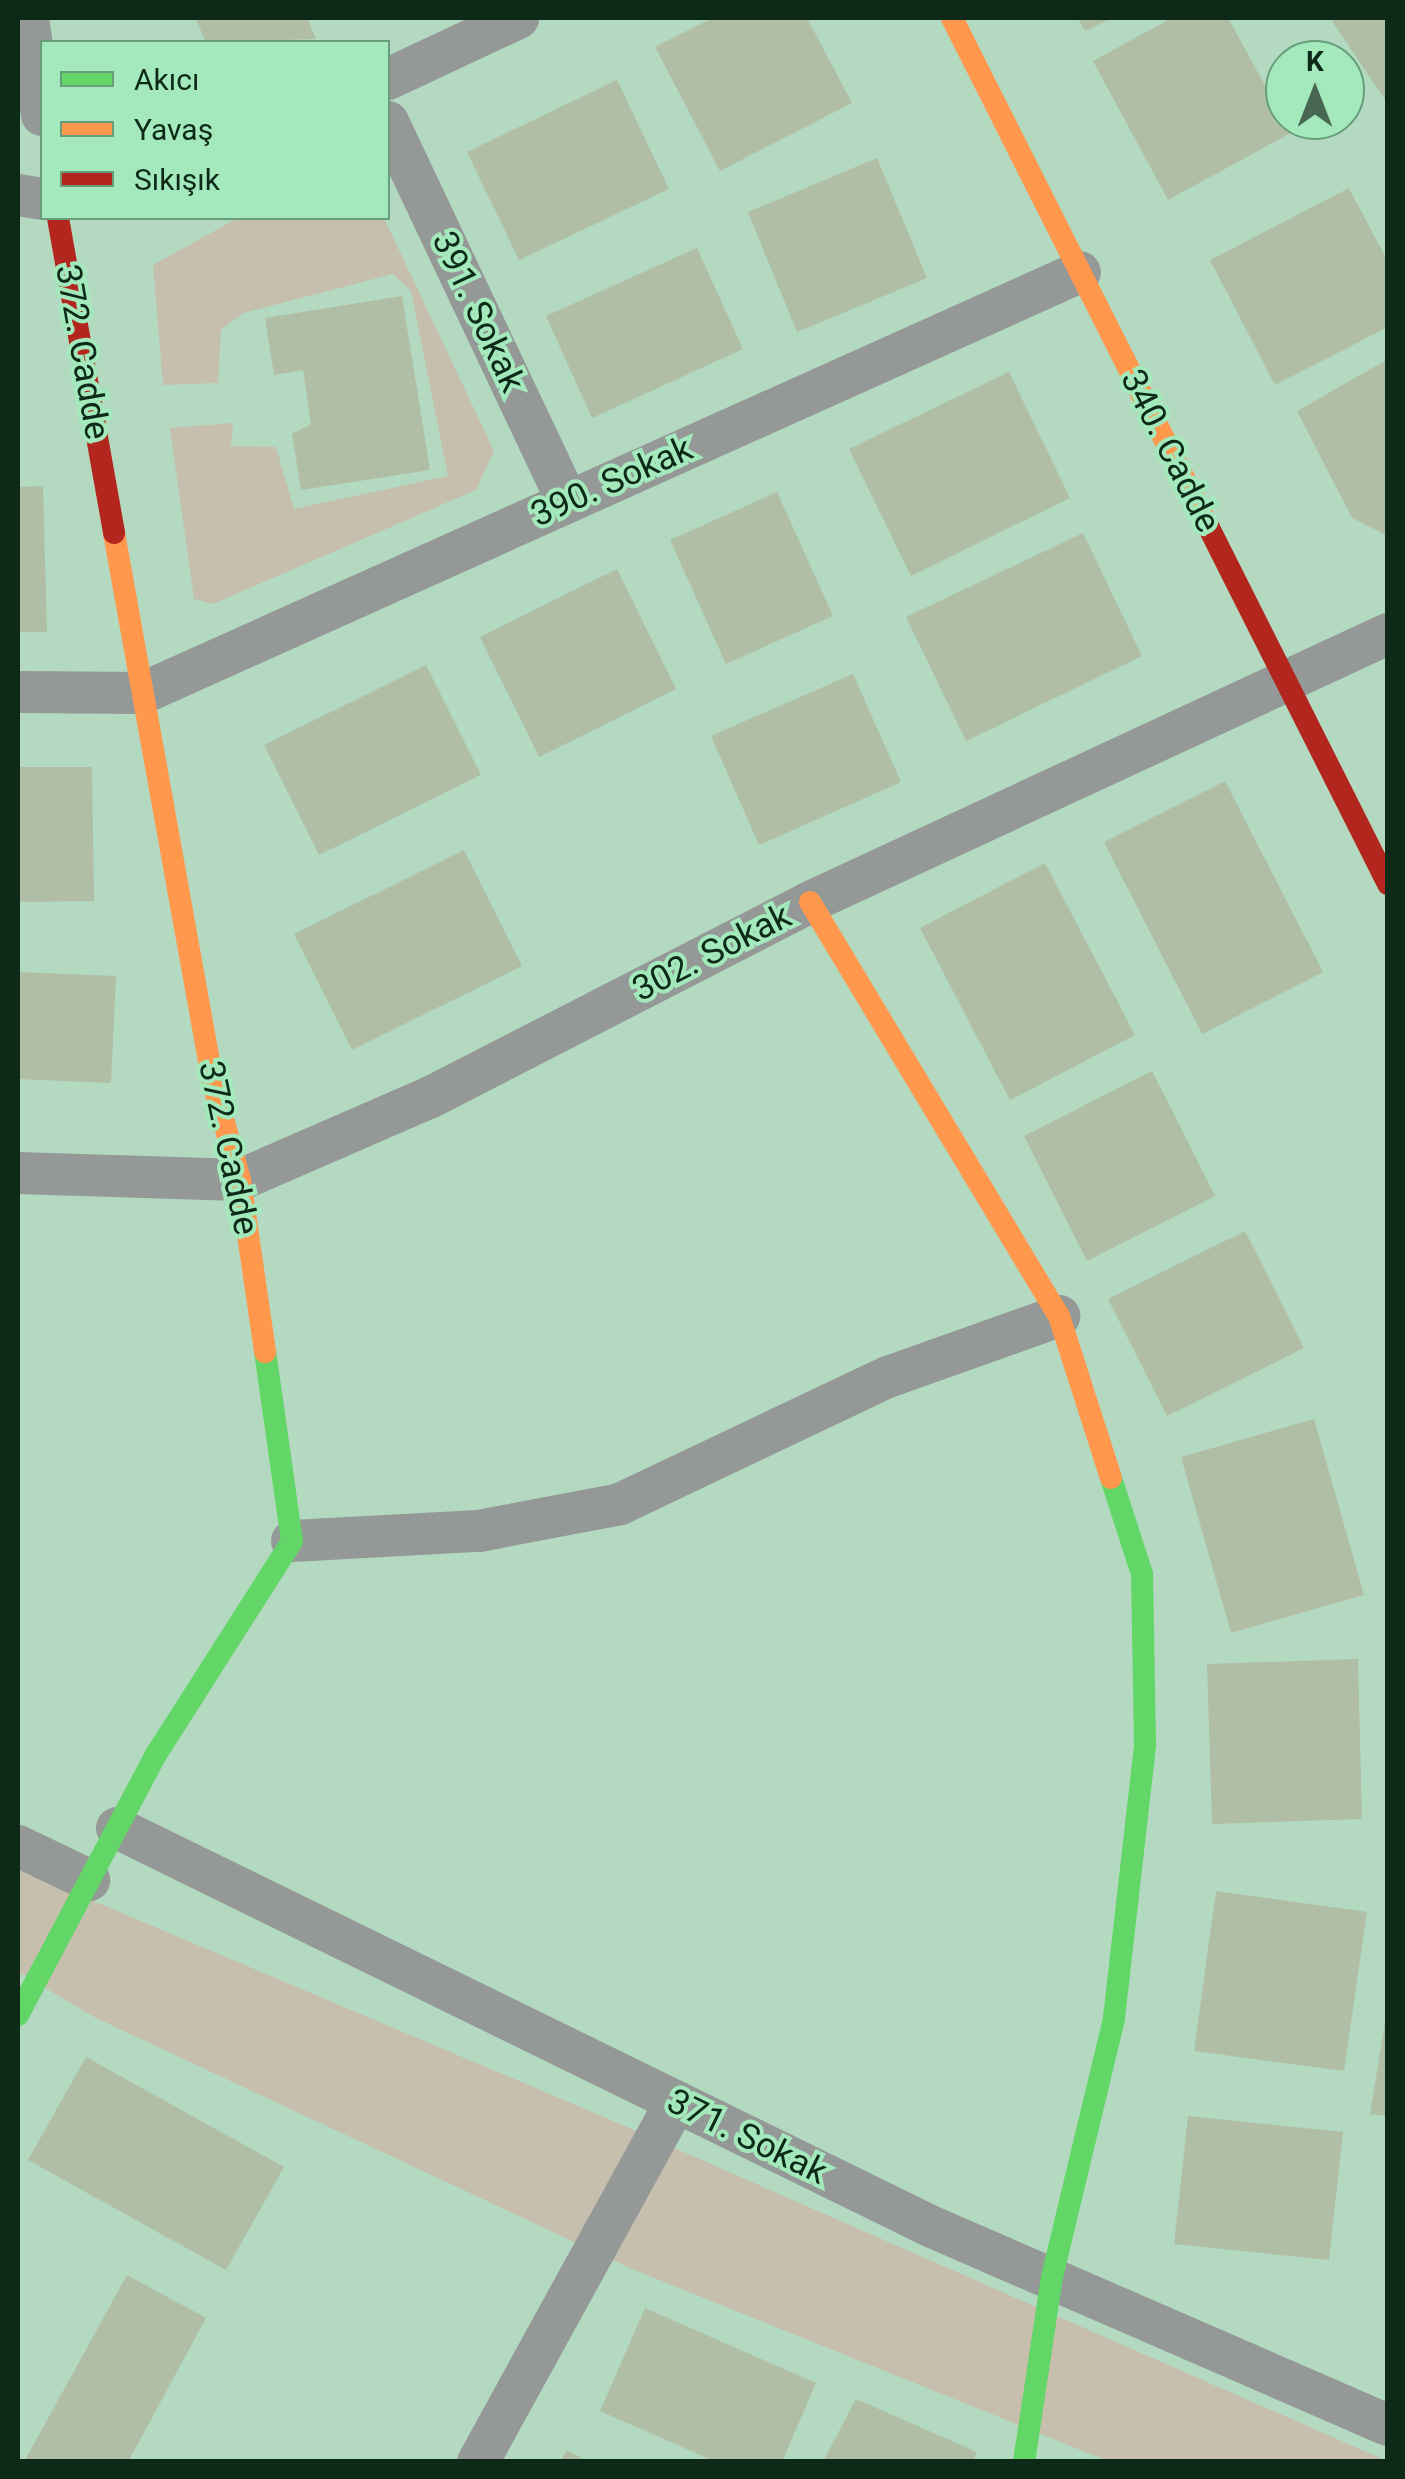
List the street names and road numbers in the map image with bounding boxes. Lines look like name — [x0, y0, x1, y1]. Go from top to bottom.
street label: 391. Sokak — [423, 225, 533, 399]
street label: 372. Cadde — [46, 261, 118, 443]
street label: 340. Cadde — [1111, 363, 1229, 539]
street label: 390. Sokak — [525, 428, 699, 536]
street label: 302. Sokak — [626, 895, 798, 1011]
street label: 372. Cadde — [189, 1057, 267, 1239]
street label: 371. Sokak — [660, 2080, 834, 2194]

